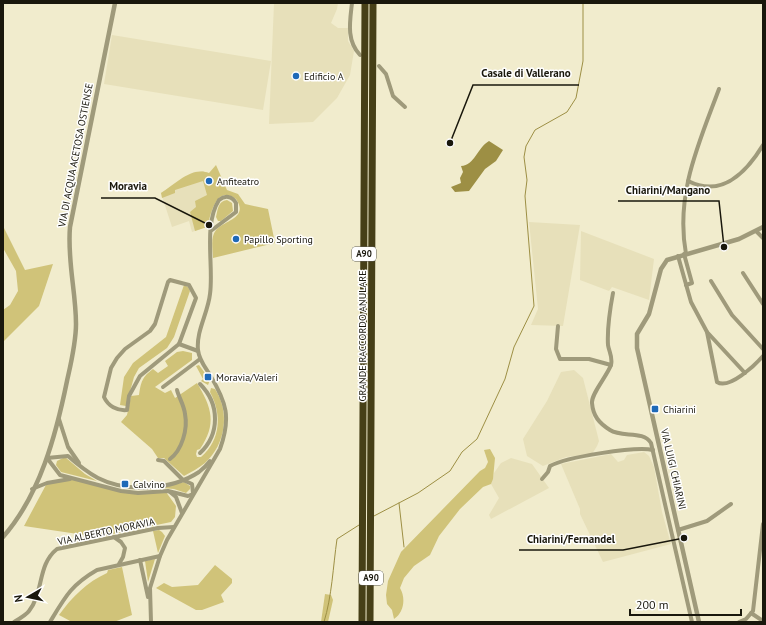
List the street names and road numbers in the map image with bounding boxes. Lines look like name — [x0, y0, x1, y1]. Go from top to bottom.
street label: VIA DI ACQUA ACETOSA OSTIENSE — [55, 82, 96, 229]
road number: A90 — [352, 247, 376, 261]
street label: GRANDE RACCORDO ANULARE — [356, 270, 369, 402]
street label: VIA LUIGI CHIARINI — [658, 426, 689, 511]
street label: VIA ALBERTO MORAVIA — [55, 515, 156, 548]
road number: A90 — [359, 571, 383, 585]

